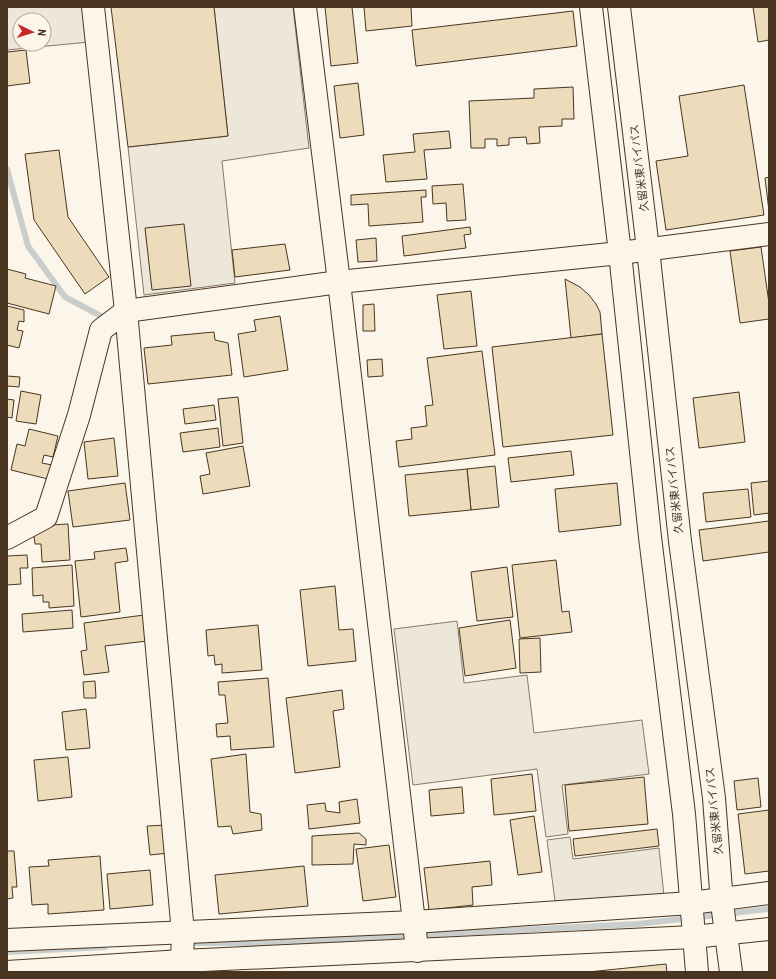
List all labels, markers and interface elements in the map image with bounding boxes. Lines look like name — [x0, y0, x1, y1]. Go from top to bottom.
north arrow — [12, 12, 52, 52]
text: N — [35, 29, 48, 37]
street label: 久留米東バイパス — [628, 124, 651, 212]
street label: 久留米東バイパス — [663, 446, 686, 534]
street label: 久留米東バイパス — [703, 767, 726, 855]

